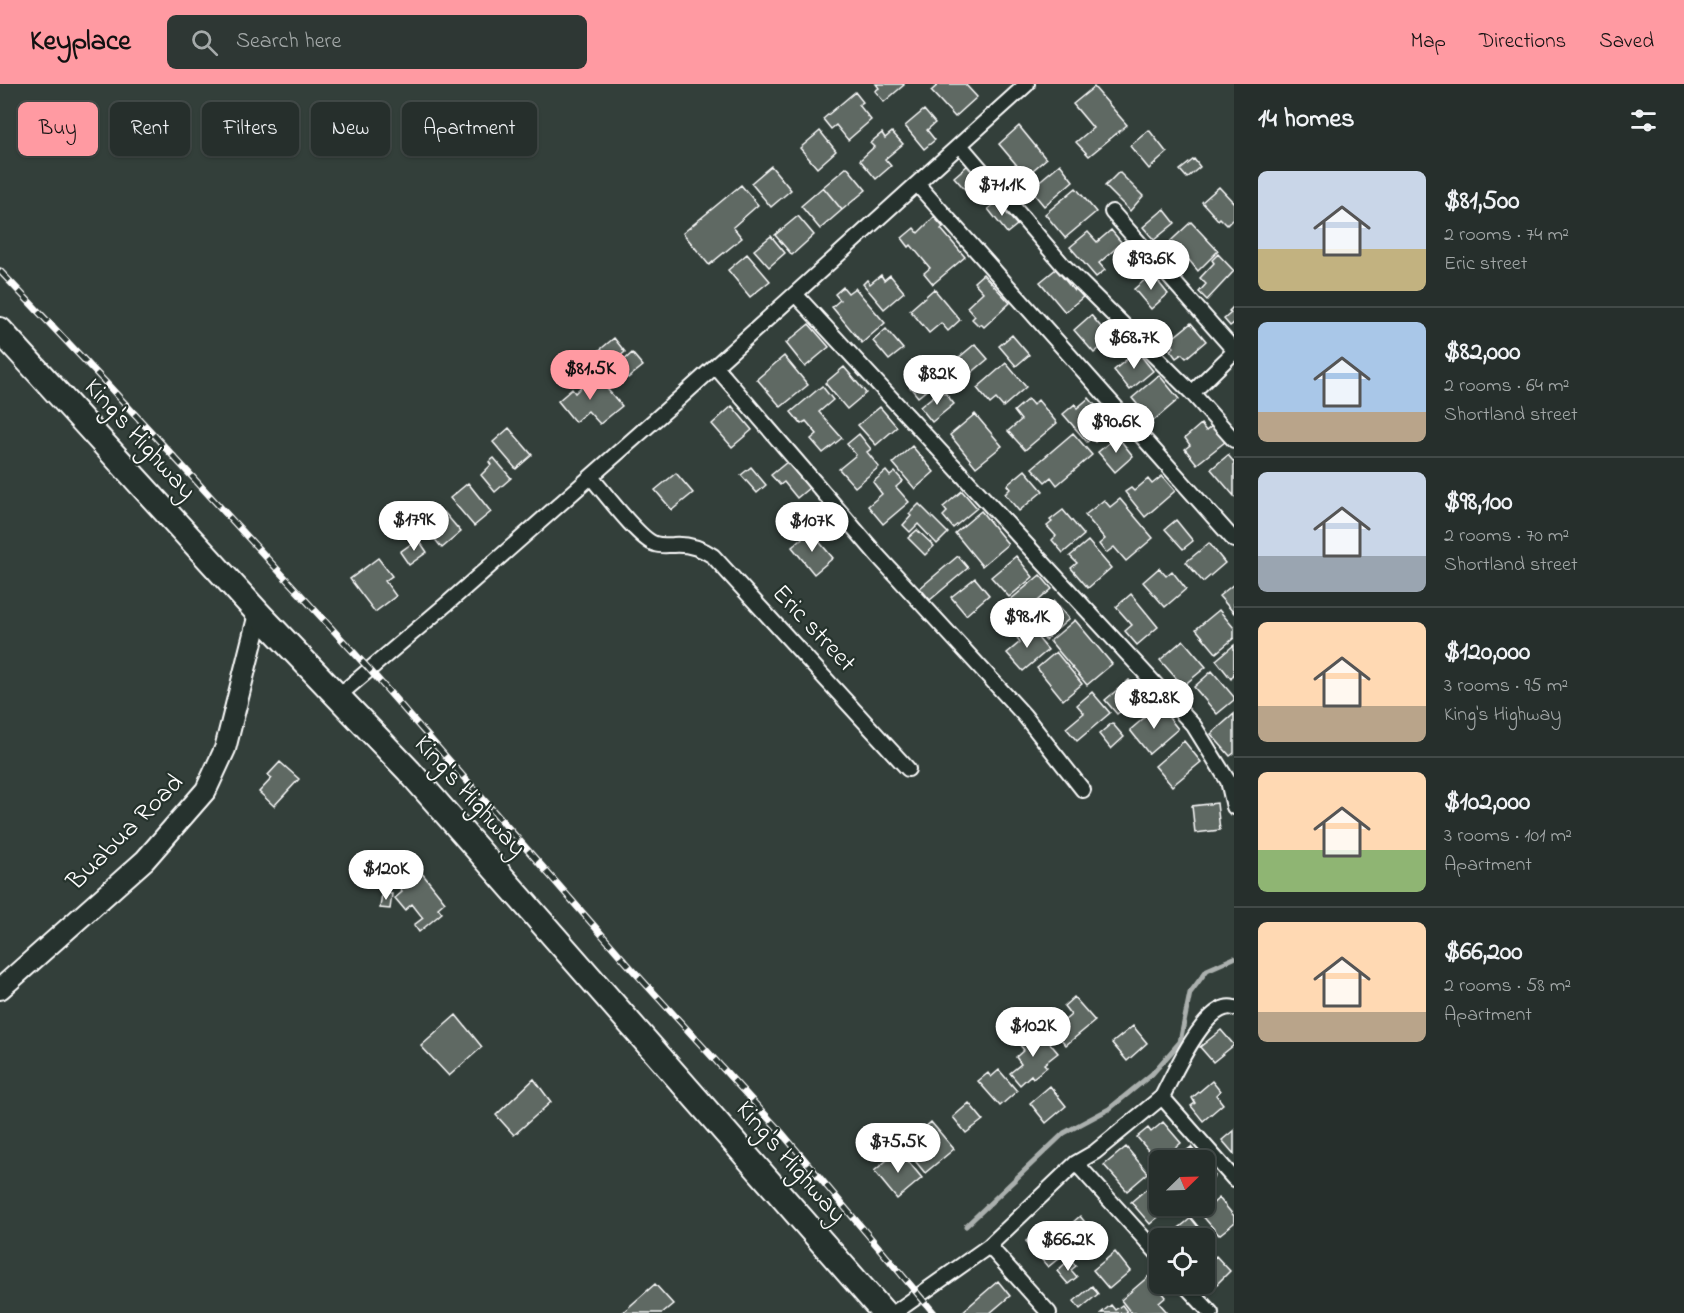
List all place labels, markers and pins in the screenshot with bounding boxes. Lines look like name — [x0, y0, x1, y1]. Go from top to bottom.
pin: $71.1K — [953, 166, 1051, 217]
pin: $93.6K — [1102, 240, 1200, 291]
pin: $68.7K — [1085, 319, 1183, 370]
pin: $81.5K — [541, 350, 639, 401]
pin: $82K — [901, 355, 973, 406]
pin: $90.6K — [1067, 403, 1165, 454]
pin: $179K — [372, 501, 456, 552]
pin: $107K — [770, 502, 854, 553]
pin: $98.1K — [978, 598, 1076, 649]
pin: $82.8K — [1105, 679, 1203, 730]
pin: $120K — [344, 850, 428, 901]
pin: $102K — [991, 1007, 1075, 1058]
pin: $75.5K — [849, 1123, 947, 1174]
pin: $66.2K — [1019, 1221, 1117, 1272]

